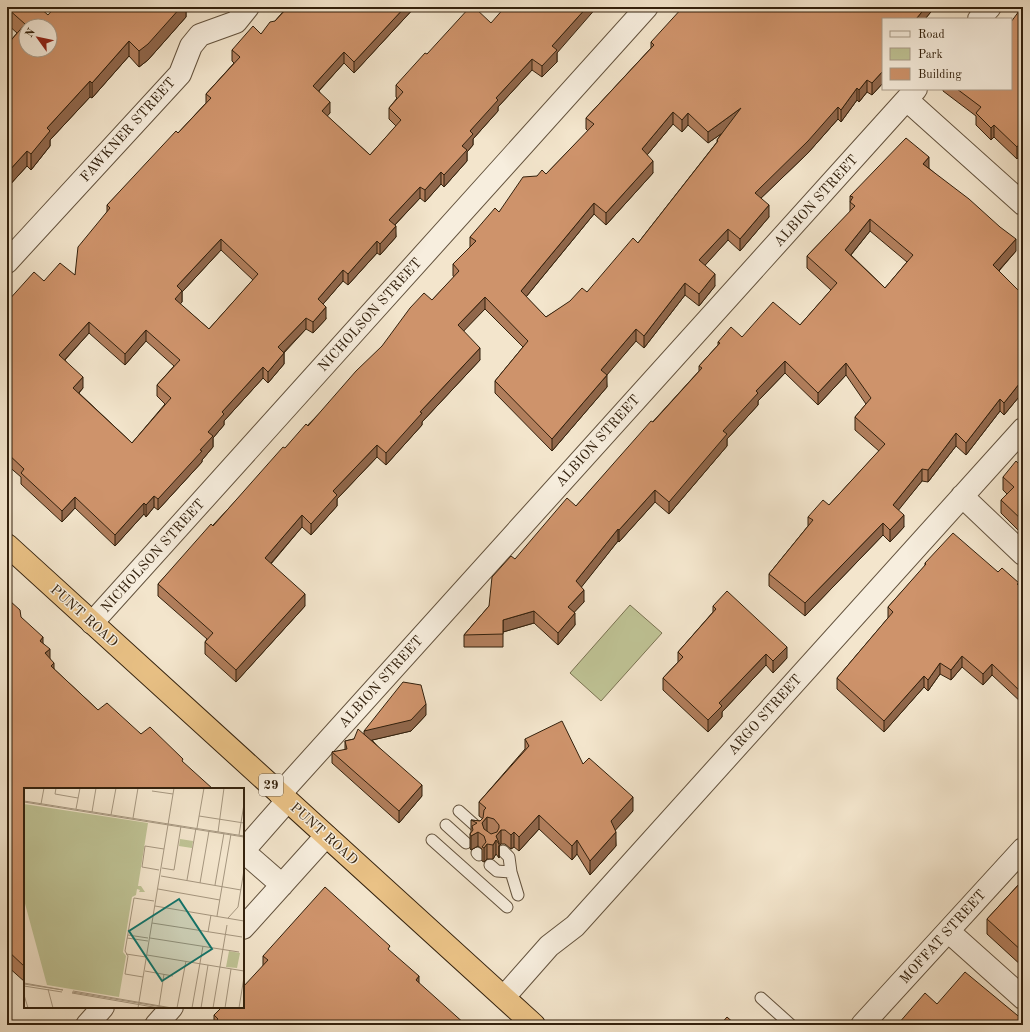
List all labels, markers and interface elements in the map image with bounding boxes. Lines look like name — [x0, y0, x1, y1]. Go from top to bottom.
north arrow — [18, 18, 58, 58]
legend — [882, 18, 1012, 90]
text: N — [24, 26, 38, 40]
text: Road — [918, 29, 945, 41]
text: Park — [918, 49, 943, 61]
text: Building — [918, 69, 962, 81]
street label: FAWKNER STREET — [78, 75, 178, 185]
street label: ALBION STREET — [771, 153, 861, 249]
street label: NICHOLSON STREET — [316, 256, 424, 374]
street label: ALBION STREET — [553, 393, 643, 489]
street label: NICHOLSON STREET — [99, 497, 207, 615]
street label: PUNT ROAD — [48, 582, 120, 650]
street label: ALBION STREET — [336, 634, 426, 730]
street label: ARGO STREET — [725, 672, 805, 758]
road number: 29 — [259, 774, 283, 796]
inset map — [24, 788, 244, 1008]
street label: PUNT ROAD — [288, 800, 360, 868]
street label: MOFFAT STREET — [897, 887, 989, 987]

